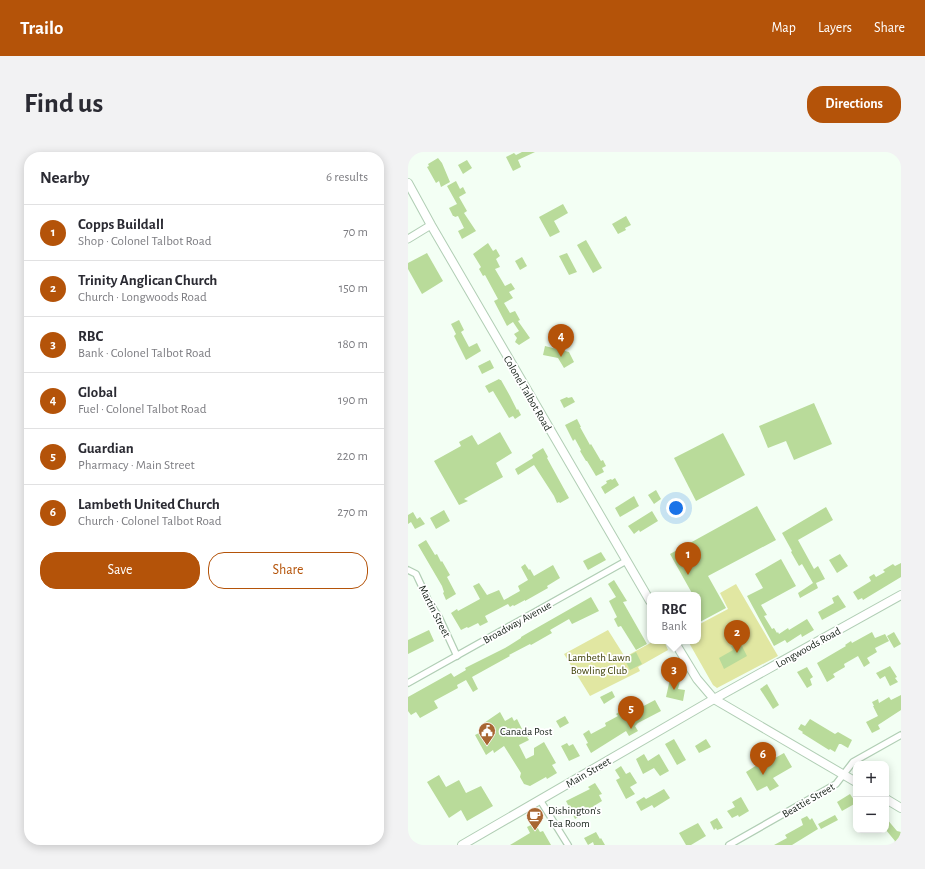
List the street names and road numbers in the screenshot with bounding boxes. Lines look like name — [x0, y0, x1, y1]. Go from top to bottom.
street label: Colonel Talbot Road — [502, 354, 554, 433]
street label: Martin Street — [417, 583, 453, 639]
street label: Broadway Avenue — [481, 599, 553, 646]
street label: Longwoods Road — [774, 625, 843, 670]
street label: Main Street — [564, 755, 613, 790]
street label: Beattie Street — [780, 781, 837, 820]

